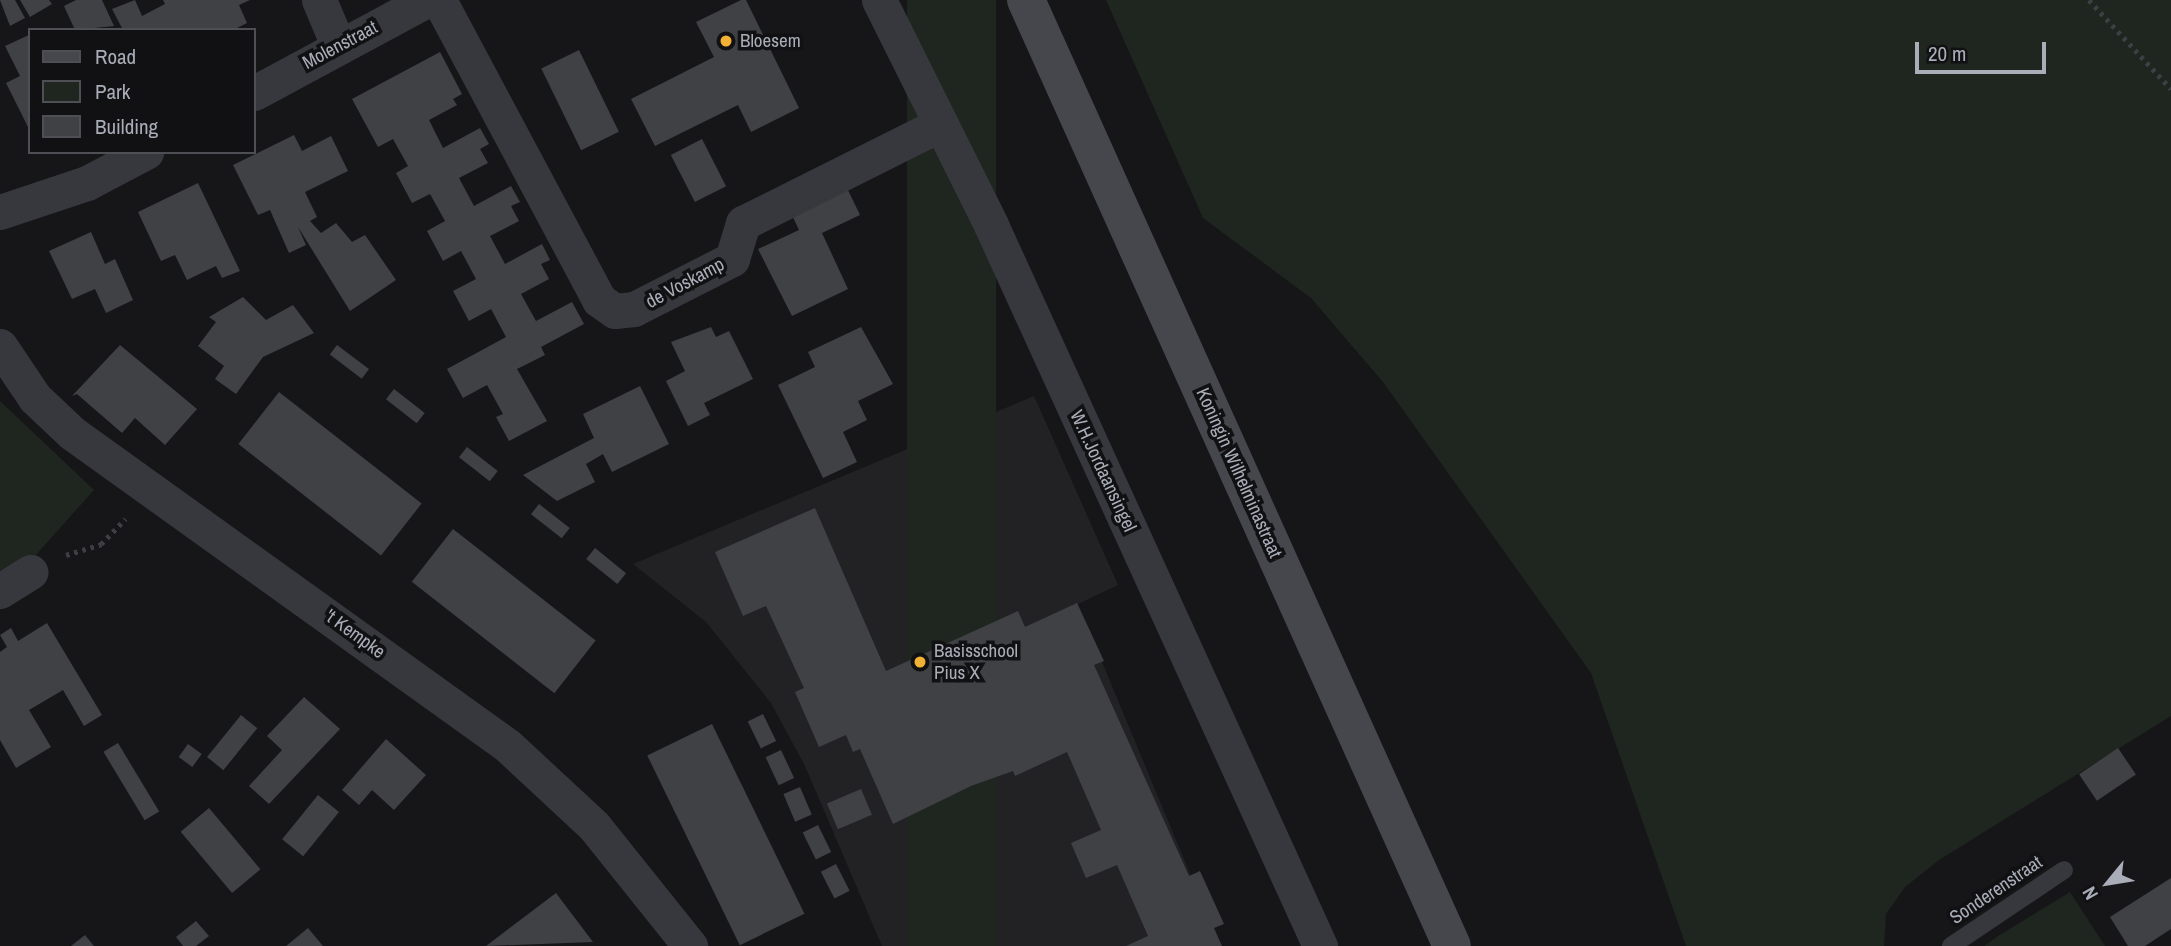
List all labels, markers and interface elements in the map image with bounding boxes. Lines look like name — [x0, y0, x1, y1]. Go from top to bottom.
street label: Molenstraat — [299, 16, 381, 74]
legend — [28, 28, 256, 154]
scale bar — [1919, 28, 2050, 72]
place label: Bloesem — [740, 30, 801, 52]
marker: Bloesem — [718, 33, 734, 49]
text: 20 m — [1928, 39, 1966, 68]
text: Road — [95, 42, 136, 71]
text: Park — [95, 77, 130, 106]
text: Building — [95, 112, 158, 141]
street label: de Voskamp — [642, 253, 728, 313]
street label: Koningin Wilhelminastraat — [1191, 385, 1287, 561]
street label: W.H.Jordaansingel — [1065, 407, 1141, 535]
street label: 't Kempke — [320, 605, 390, 663]
place label: Basisschool Pius X — [934, 640, 1018, 684]
marker: Basisschool Pius X — [912, 654, 928, 670]
north arrow — [2073, 848, 2143, 918]
street label: Sonderenstraat — [1945, 851, 2047, 929]
text: N — [2076, 882, 2104, 905]

